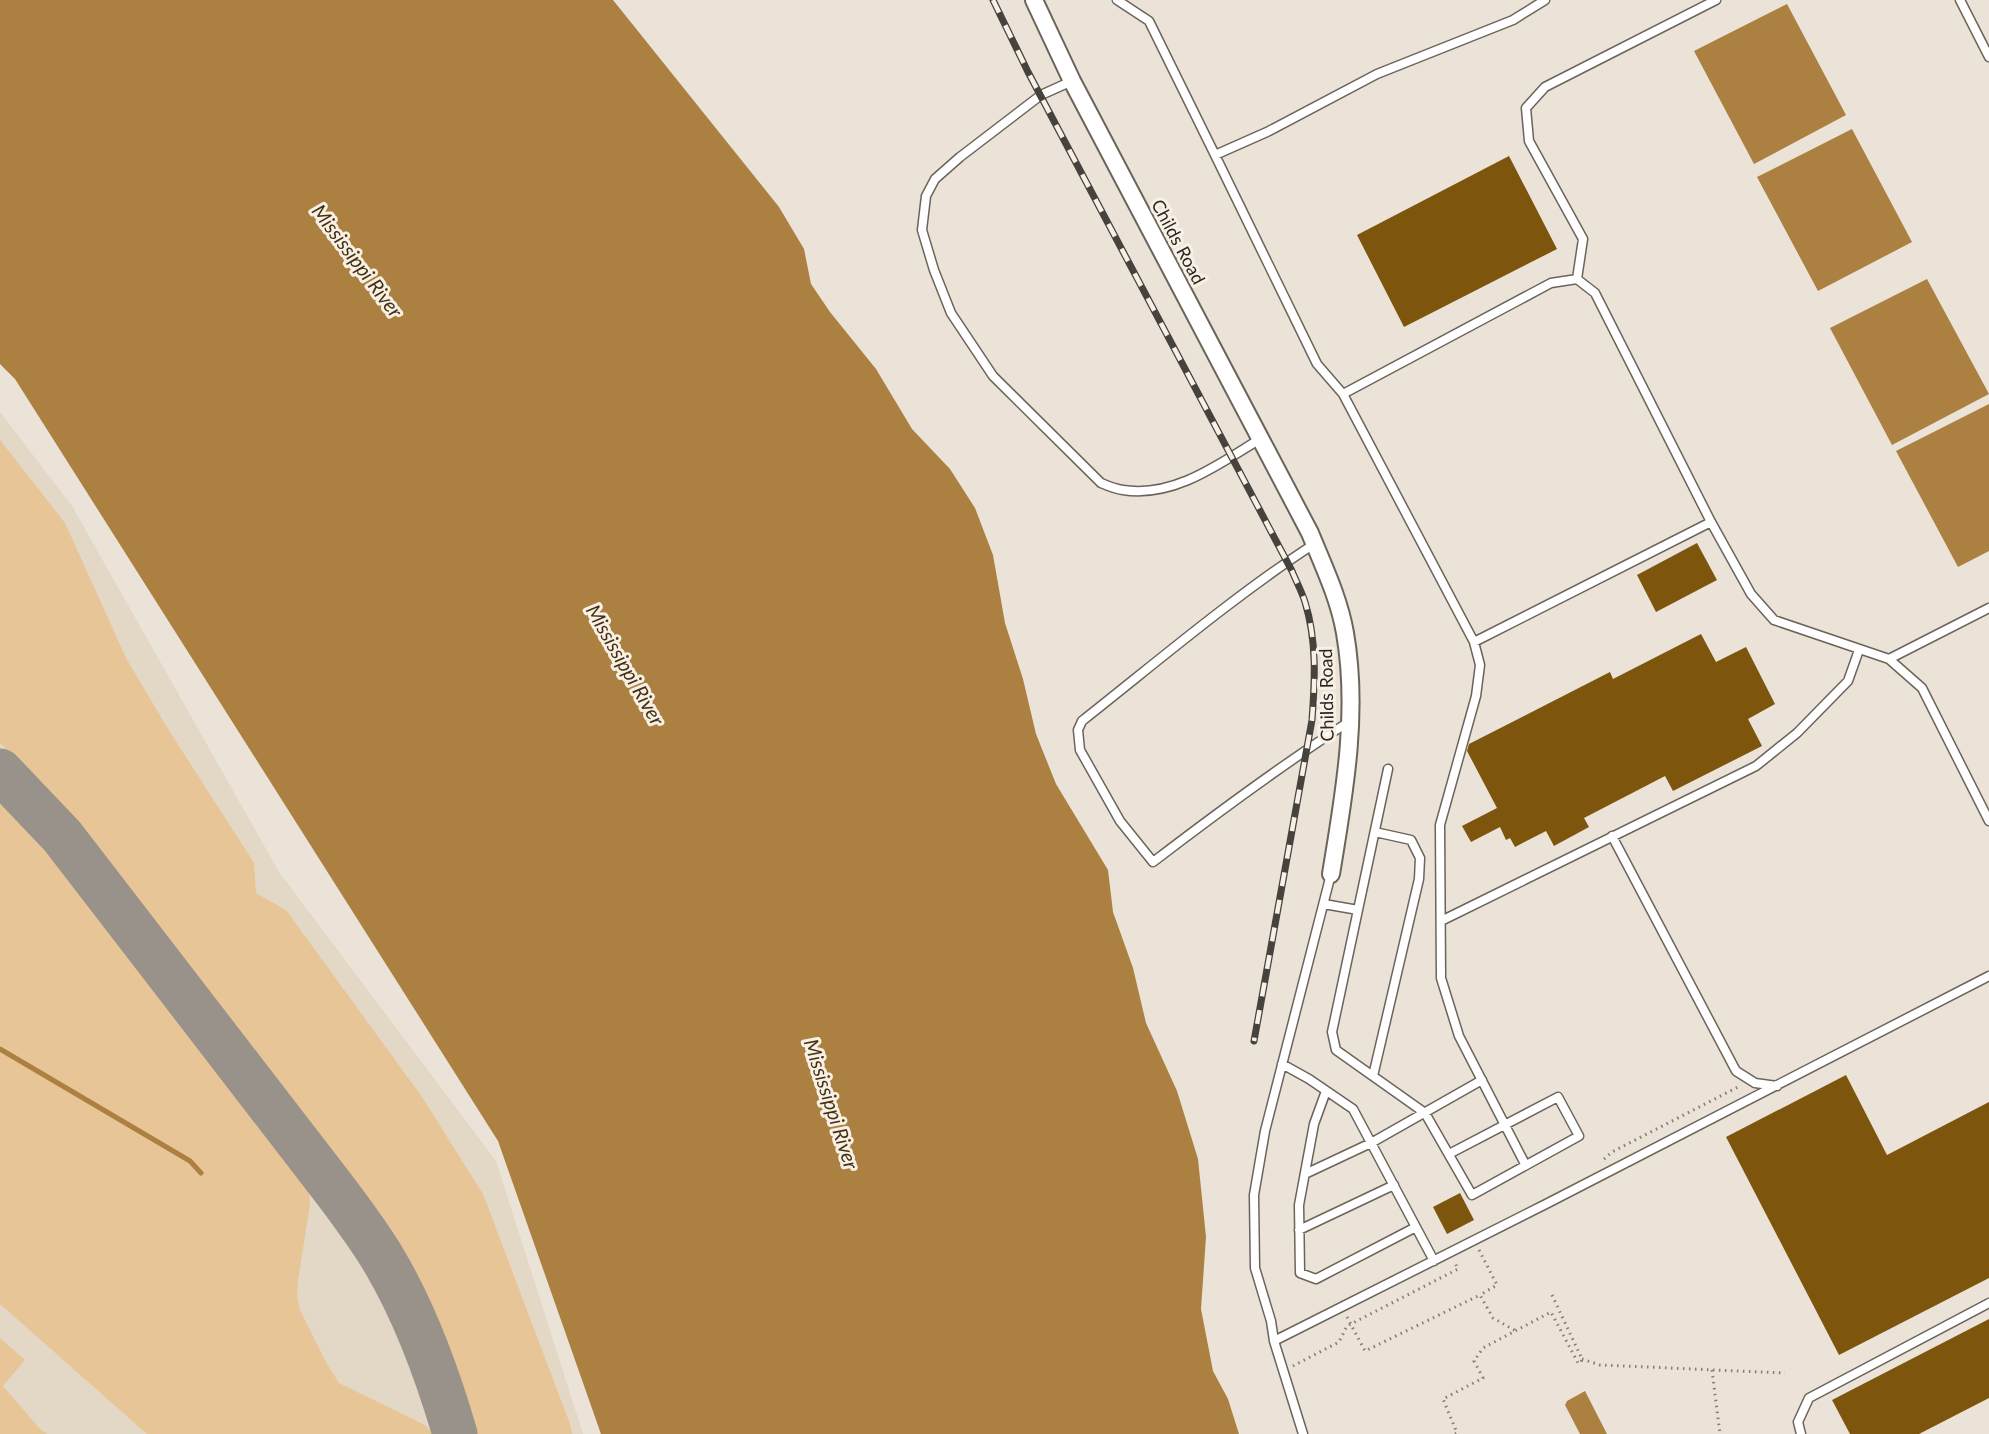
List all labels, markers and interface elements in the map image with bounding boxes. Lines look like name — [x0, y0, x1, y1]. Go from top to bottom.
street label: Childs Road — [1147, 195, 1210, 288]
water label: Mississippi River — [308, 199, 409, 323]
water label: Mississippi River — [582, 600, 671, 730]
street label: Childs Road — [1314, 648, 1338, 742]
water label: Mississippi River — [800, 1036, 865, 1173]

